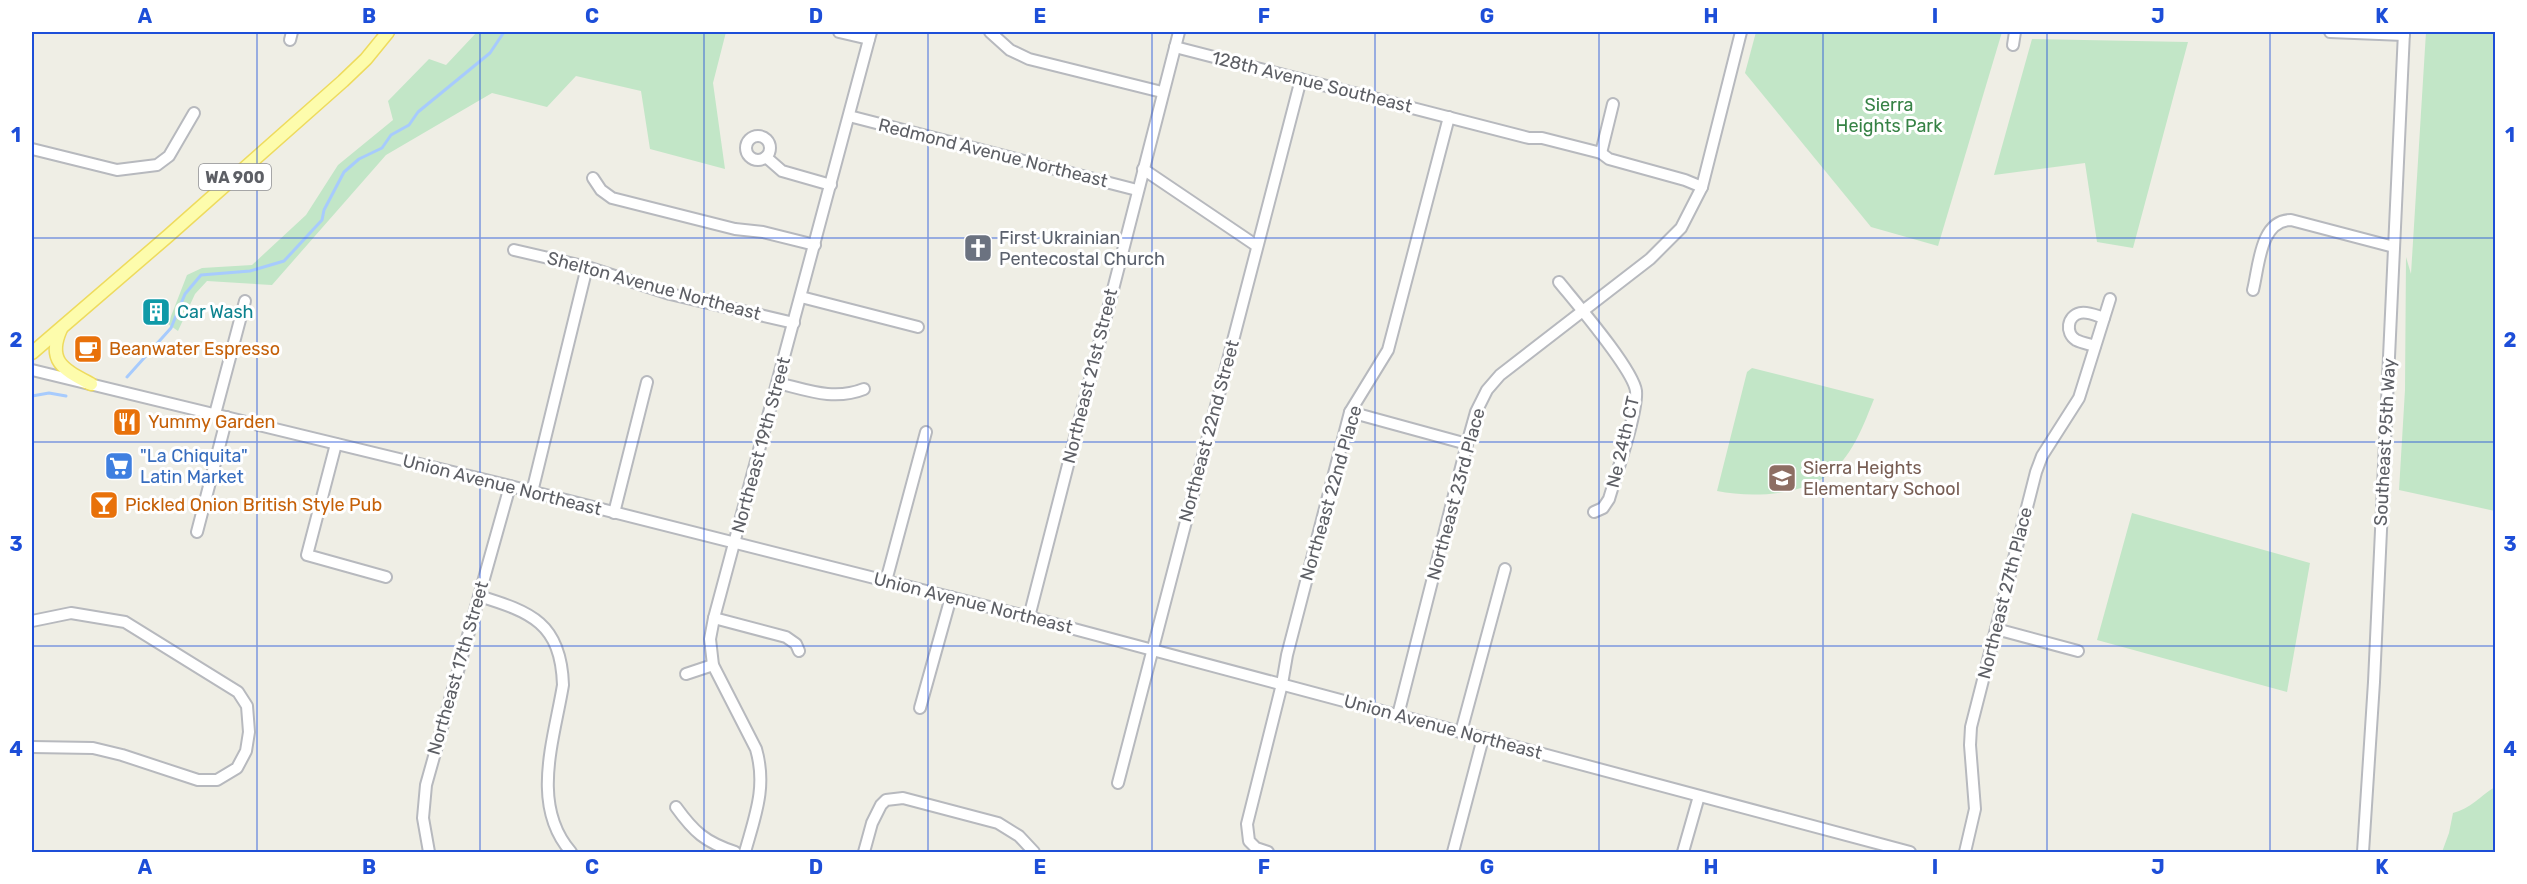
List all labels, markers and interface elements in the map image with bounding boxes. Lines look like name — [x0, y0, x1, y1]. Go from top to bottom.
text: A — [138, 4, 153, 28]
text: B — [362, 4, 376, 28]
text: C — [585, 4, 599, 28]
text: D — [809, 4, 823, 28]
text: E — [1034, 4, 1046, 28]
text: F — [1258, 4, 1270, 28]
text: G — [1480, 4, 1494, 28]
text: H — [1704, 4, 1718, 28]
text: I — [1932, 4, 1938, 28]
text: J — [2151, 4, 2165, 28]
text: K — [2375, 4, 2389, 28]
street label: 128th Avenue Southeast — [1210, 46, 1414, 118]
park label: Sierra Heights Park — [1836, 94, 1943, 137]
street label: Redmond Avenue Northeast — [876, 114, 1110, 192]
text: 1 — [11, 123, 21, 147]
text: 1 — [2505, 123, 2515, 147]
road number: WA 900 — [199, 164, 271, 190]
place label: First Ukrainian Pentecostal Church — [999, 227, 1165, 270]
church icon: First Ukrainian Pentecostal Church — [962, 232, 994, 264]
street label: Shelton Avenue Northeast — [545, 247, 763, 325]
street label: Northeast 21st Street — [1058, 286, 1122, 466]
building icon: Car Wash — [140, 296, 172, 328]
place label: Car Wash — [177, 301, 254, 323]
text: 2 — [10, 328, 23, 352]
text: 2 — [2504, 328, 2517, 352]
cafe icon: Beanwater Espresso — [72, 333, 104, 365]
place label: Beanwater Espresso — [109, 338, 280, 360]
street label: Northeast 22nd Street — [1174, 338, 1244, 524]
street label: Northeast 19th Street — [727, 355, 795, 535]
street label: Southeast 95th Way — [2370, 357, 2400, 527]
street label: Ne 24th CT — [1602, 394, 1644, 490]
street label: Northeast 22nd Place — [1295, 403, 1367, 583]
street label: Northeast 23rd Place — [1422, 405, 1490, 583]
restaurant icon: Yummy Garden — [111, 406, 143, 438]
place label: Yummy Garden — [148, 411, 275, 433]
place label: "La Chiquita" Latin Market — [140, 445, 248, 488]
supermarket icon: "La Chiquita" Latin Market — [103, 450, 135, 482]
street label: Union Avenue Northeast — [400, 450, 604, 520]
place label: Sierra Heights Elementary School — [1803, 457, 1960, 500]
school or university icon: Sierra Heights Elementary School — [1766, 462, 1798, 494]
bar icon: Pickled Onion British Style Pub — [88, 489, 120, 521]
place label: Pickled Onion British Style Pub — [125, 494, 382, 516]
street label: Northeast 27th Place — [1973, 505, 2037, 681]
text: 3 — [9, 532, 23, 556]
text: 3 — [2503, 532, 2517, 556]
street label: Union Avenue Northeast — [871, 568, 1075, 638]
street label: Northeast 17th Street — [423, 579, 493, 757]
street label: Union Avenue Northeast — [1341, 690, 1545, 764]
text: 4 — [9, 737, 23, 761]
text: 4 — [2503, 737, 2517, 761]
text: A — [138, 855, 153, 879]
text: B — [362, 855, 376, 879]
text: C — [585, 855, 599, 879]
text: D — [809, 855, 823, 879]
text: E — [1034, 855, 1046, 879]
text: F — [1258, 855, 1270, 879]
text: G — [1480, 855, 1494, 879]
text: H — [1704, 855, 1718, 879]
text: I — [1932, 855, 1938, 879]
text: J — [2151, 855, 2165, 879]
text: K — [2375, 855, 2389, 879]

